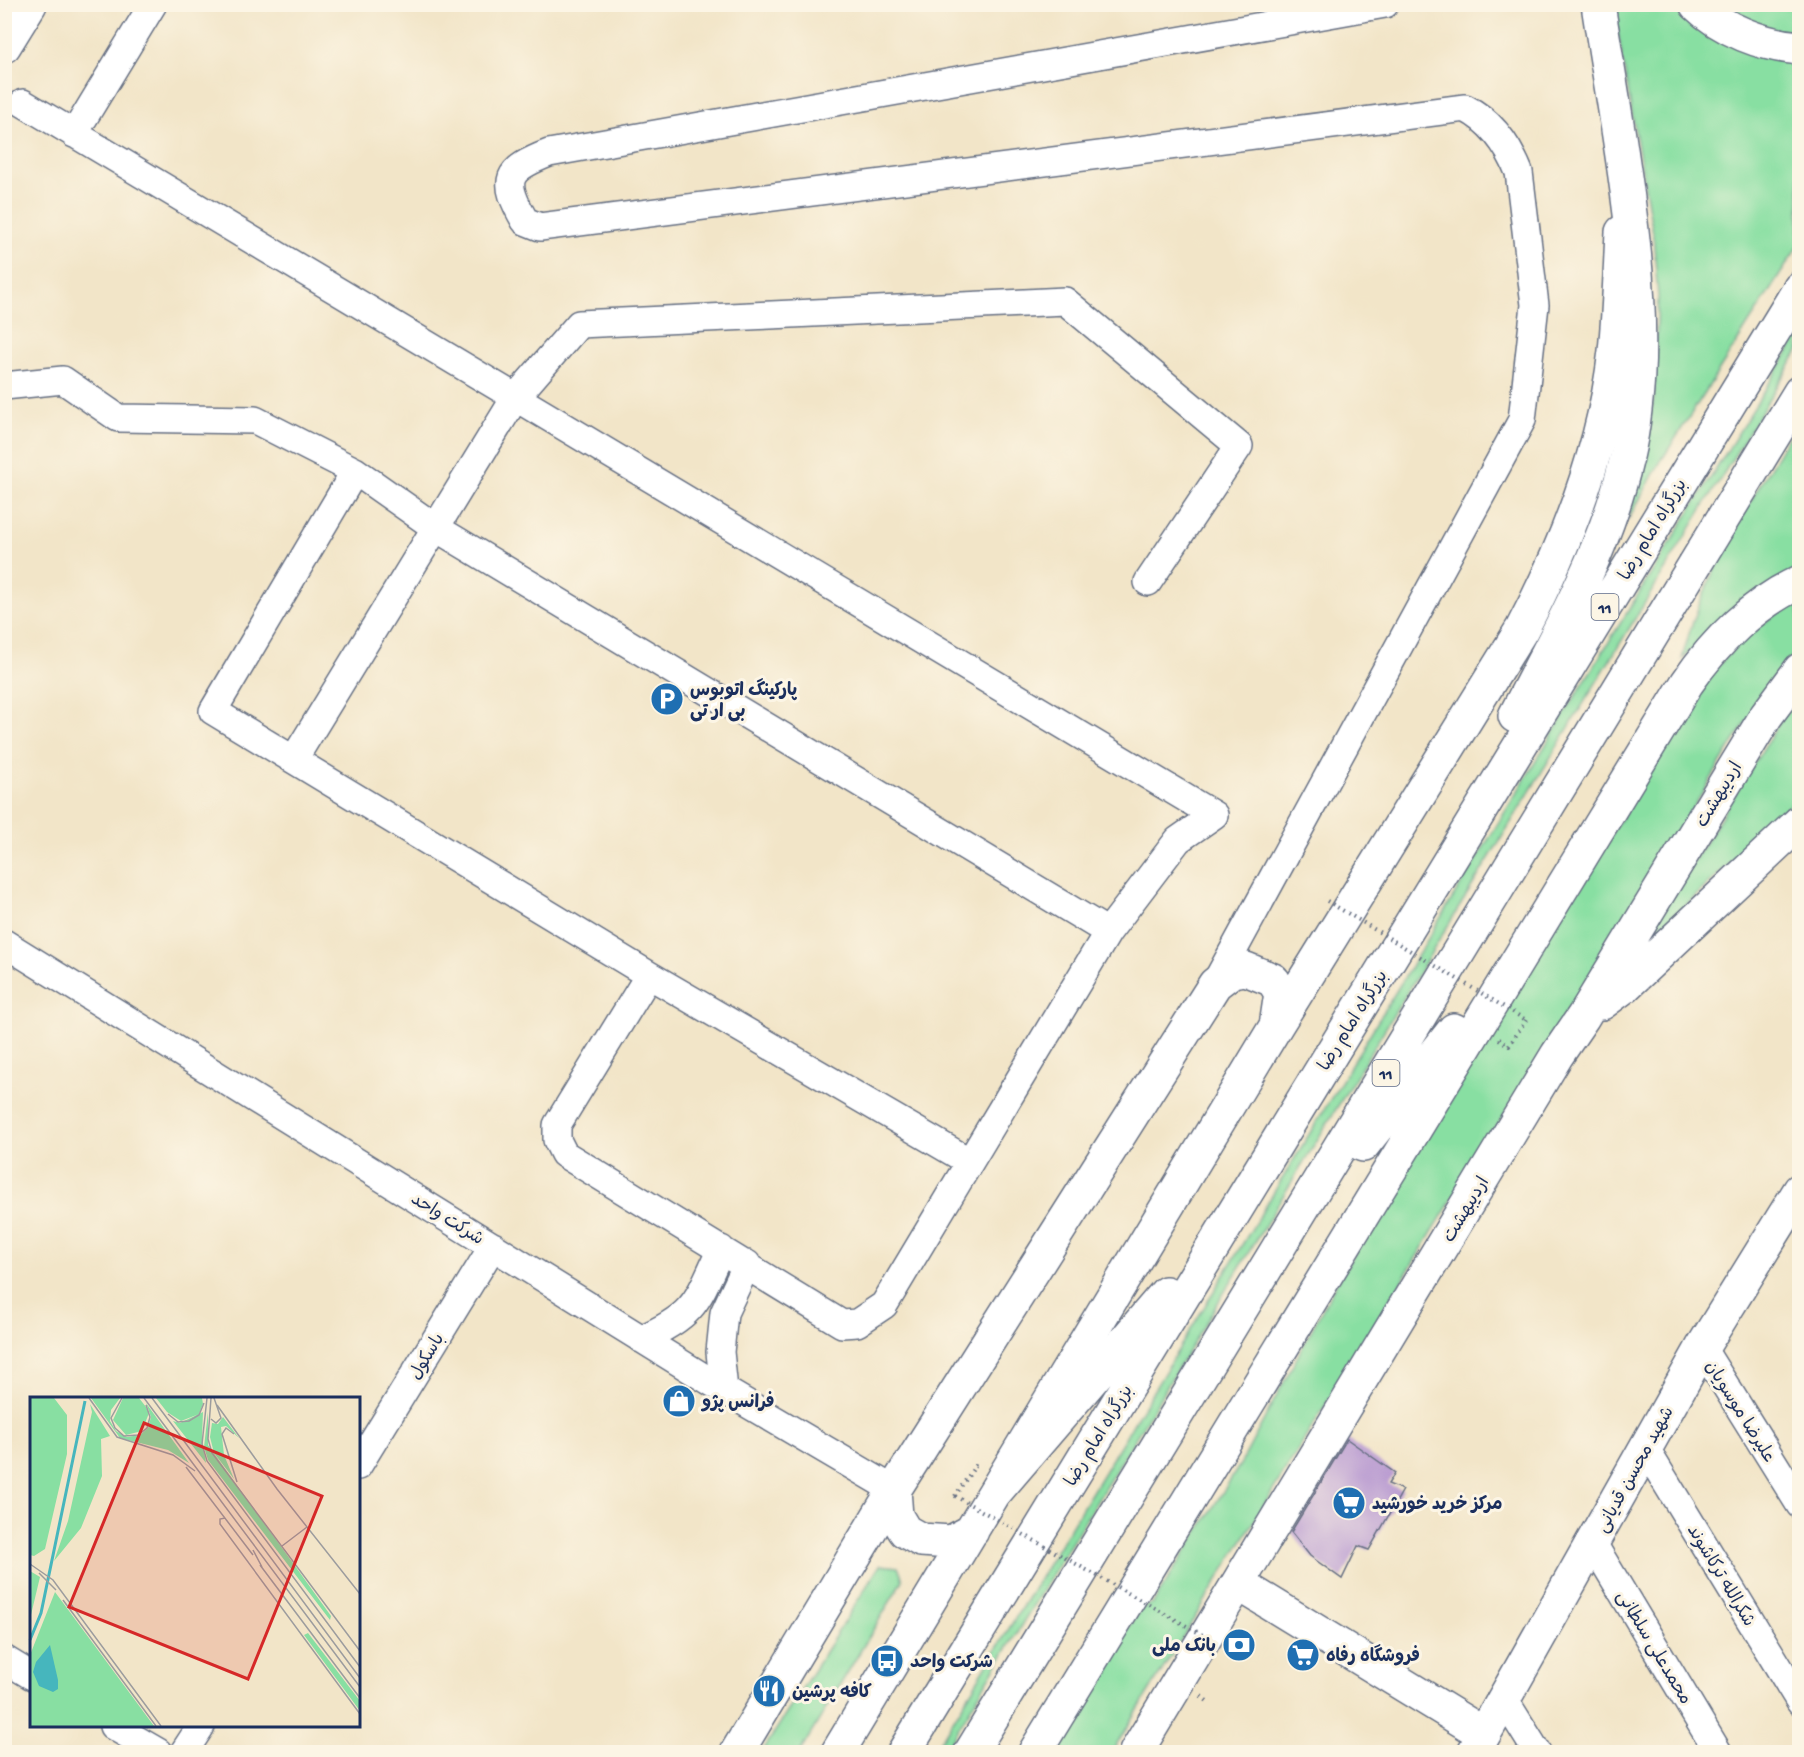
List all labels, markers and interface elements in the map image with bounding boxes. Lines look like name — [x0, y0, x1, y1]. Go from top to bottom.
street label: بزرگراه امام رضا — [1614, 475, 1694, 585]
road number: 11 — [1592, 594, 1618, 620]
place label: پارکینگ اتوبوس بی ار تی — [690, 678, 798, 723]
parking icon: پارکینگ اتوبوس بی ار تی — [649, 681, 685, 717]
street label: اردیبهشت — [1692, 759, 1748, 832]
street label: بزرگراه امام رضا — [1313, 966, 1394, 1076]
road number: 11 — [1372, 1060, 1400, 1086]
street label: اردیبهشت — [1439, 1174, 1495, 1247]
street label: شرکت واحد — [406, 1189, 487, 1251]
street label: باسکول — [406, 1330, 450, 1384]
street label: علیرضا موسویان — [1699, 1358, 1779, 1467]
street label: بزرگراه امام رضا — [1060, 1381, 1140, 1491]
shop icon: فرانس پژو — [661, 1383, 697, 1419]
place label: فرانس پژو — [700, 1391, 775, 1414]
inset map — [30, 1397, 360, 1727]
street label: شهید محسن قدیانی — [1593, 1404, 1680, 1537]
supermarket icon: مرکز خرید خورشید — [1331, 1485, 1367, 1521]
place label: مرکز خرید خورشید — [1372, 1495, 1503, 1516]
street label: شکرالله ترکاشوند — [1681, 1521, 1759, 1631]
street label: محمدعلی سلطانی — [1611, 1588, 1695, 1709]
bank icon: بانک ملی — [1221, 1627, 1257, 1663]
place label: بانک ملی — [1152, 1637, 1216, 1658]
supermarket icon: فروشگاه رفاه — [1285, 1637, 1321, 1673]
bus stop icon: شرکت واحد — [869, 1643, 905, 1679]
place label: فروشگاه رفاه — [1326, 1644, 1420, 1668]
place label: شرکت واحد — [910, 1653, 993, 1674]
restaurant icon: کافه پرشین — [751, 1673, 787, 1709]
place label: کافه پرشین — [792, 1681, 872, 1704]

